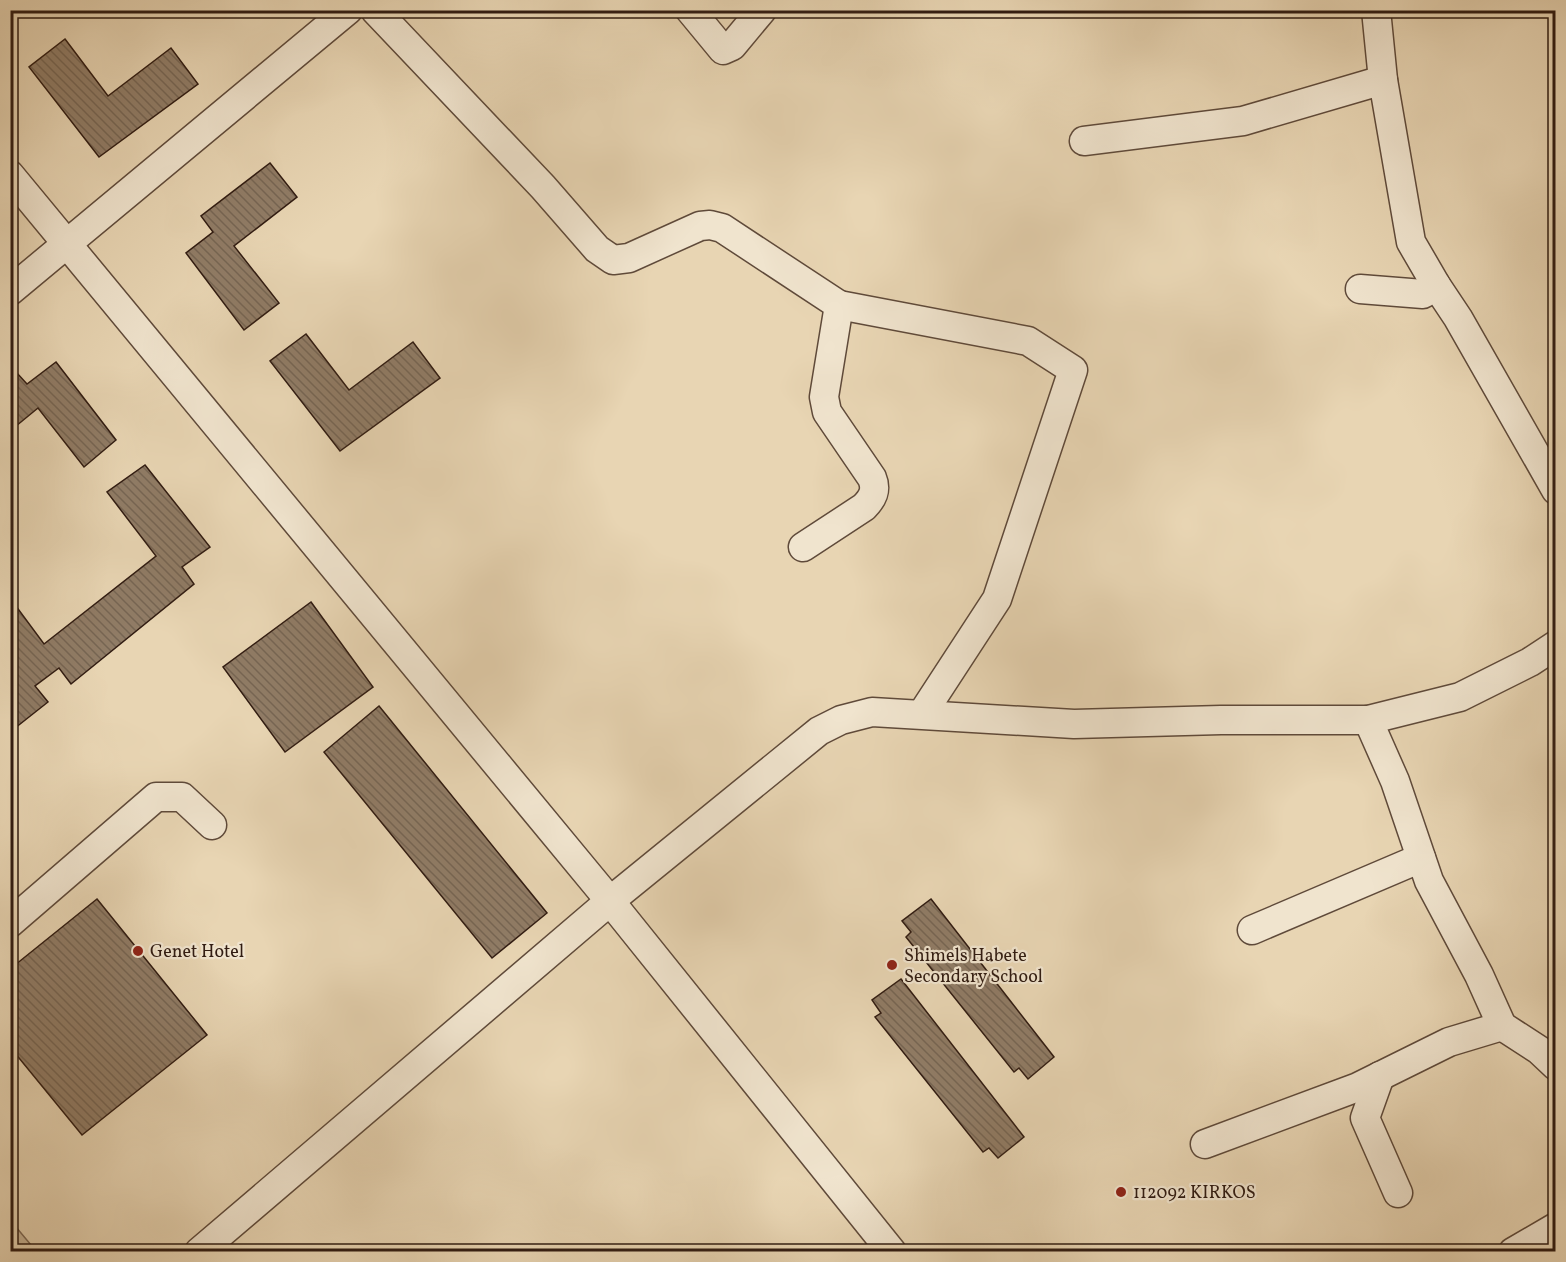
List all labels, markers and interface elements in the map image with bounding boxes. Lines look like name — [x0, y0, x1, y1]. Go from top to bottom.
place label: Genet Hotel — [150, 940, 244, 965]
marker: Genet Hotel — [131, 944, 145, 958]
place label: Shimels Habete Secondary School — [904, 944, 1043, 990]
marker: Shimels Habete Secondary School — [885, 958, 899, 972]
place label: 112092 KIRKOS — [1133, 1181, 1256, 1206]
marker: 112092 KIRKOS — [1114, 1185, 1128, 1199]

